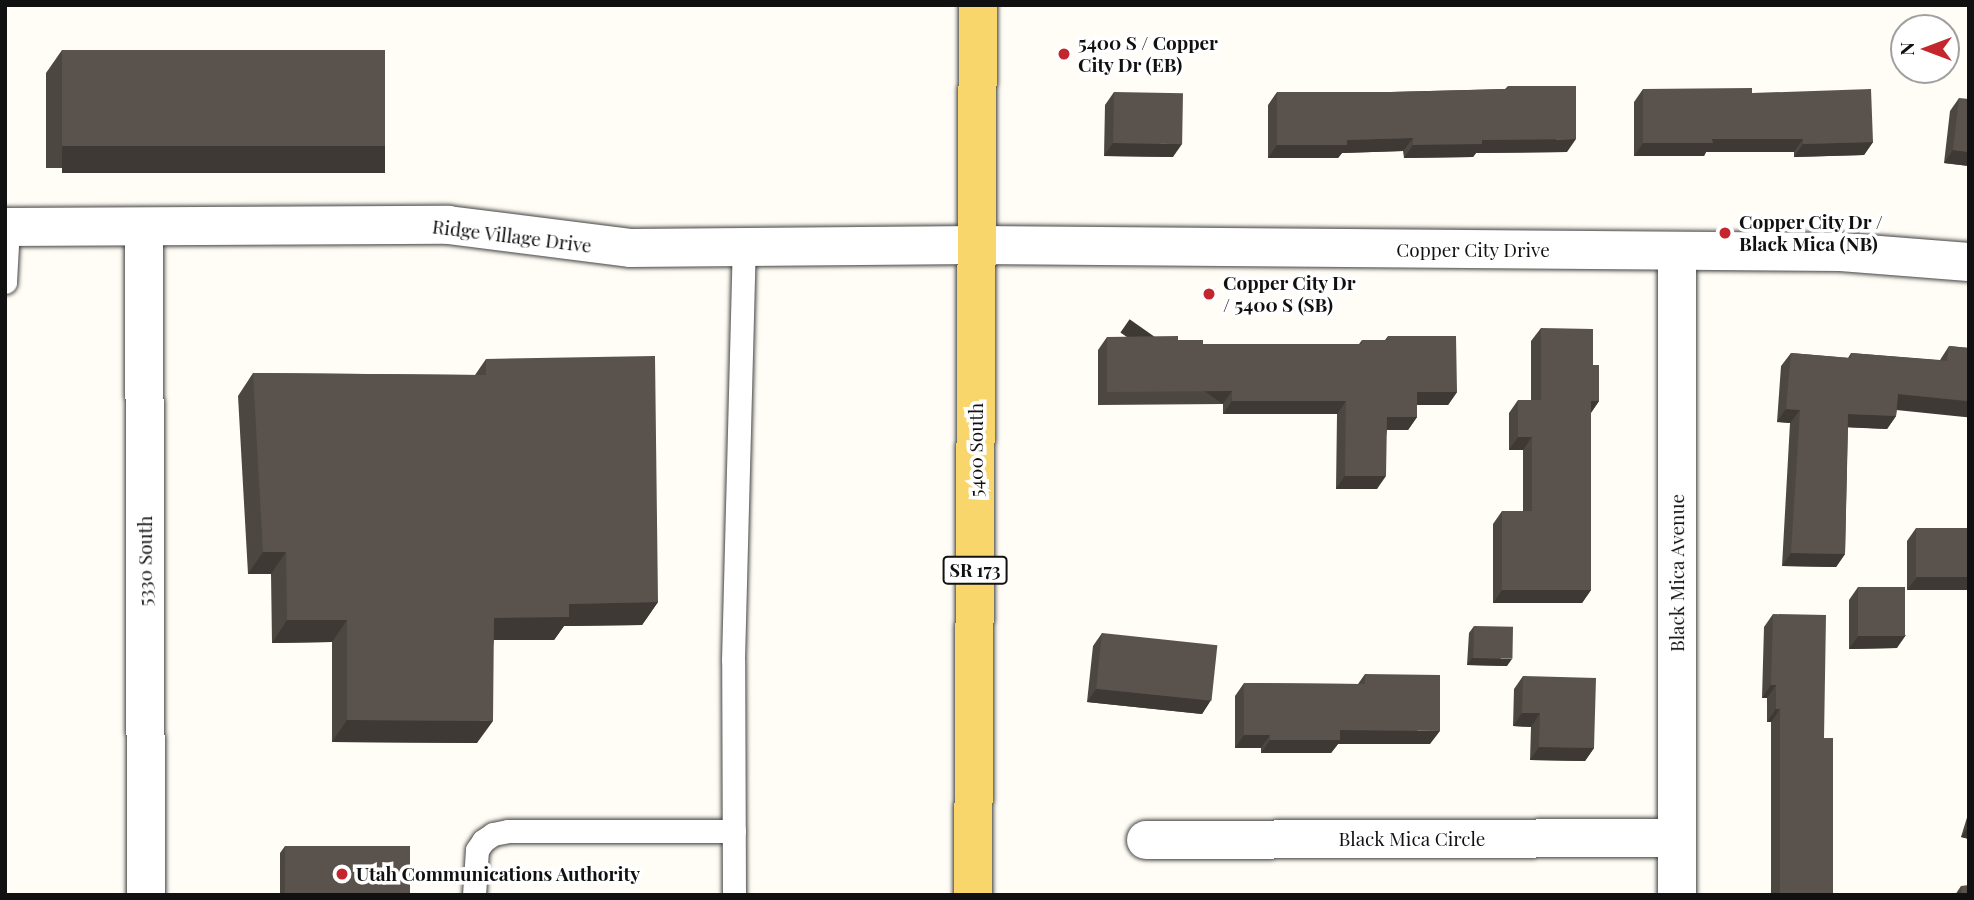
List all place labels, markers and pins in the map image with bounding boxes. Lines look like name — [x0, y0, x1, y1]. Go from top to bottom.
place label: 5400 S / Copper City Dr (EB) — [1078, 32, 1218, 76]
marker: 5400 S / Copper City Dr (EB) — [1056, 46, 1072, 62]
place label: Copper City Dr / Black Mica (NB) — [1739, 211, 1884, 255]
marker: Copper City Dr / Black Mica (NB) — [1717, 225, 1733, 241]
place label: Copper City Dr / 5400 S (SB) — [1223, 272, 1357, 316]
marker: Copper City Dr / 5400 S (SB) — [1201, 286, 1217, 302]
place label: Utah Communications Authority — [356, 863, 641, 885]
marker: Utah Communications Authority — [334, 866, 350, 882]

